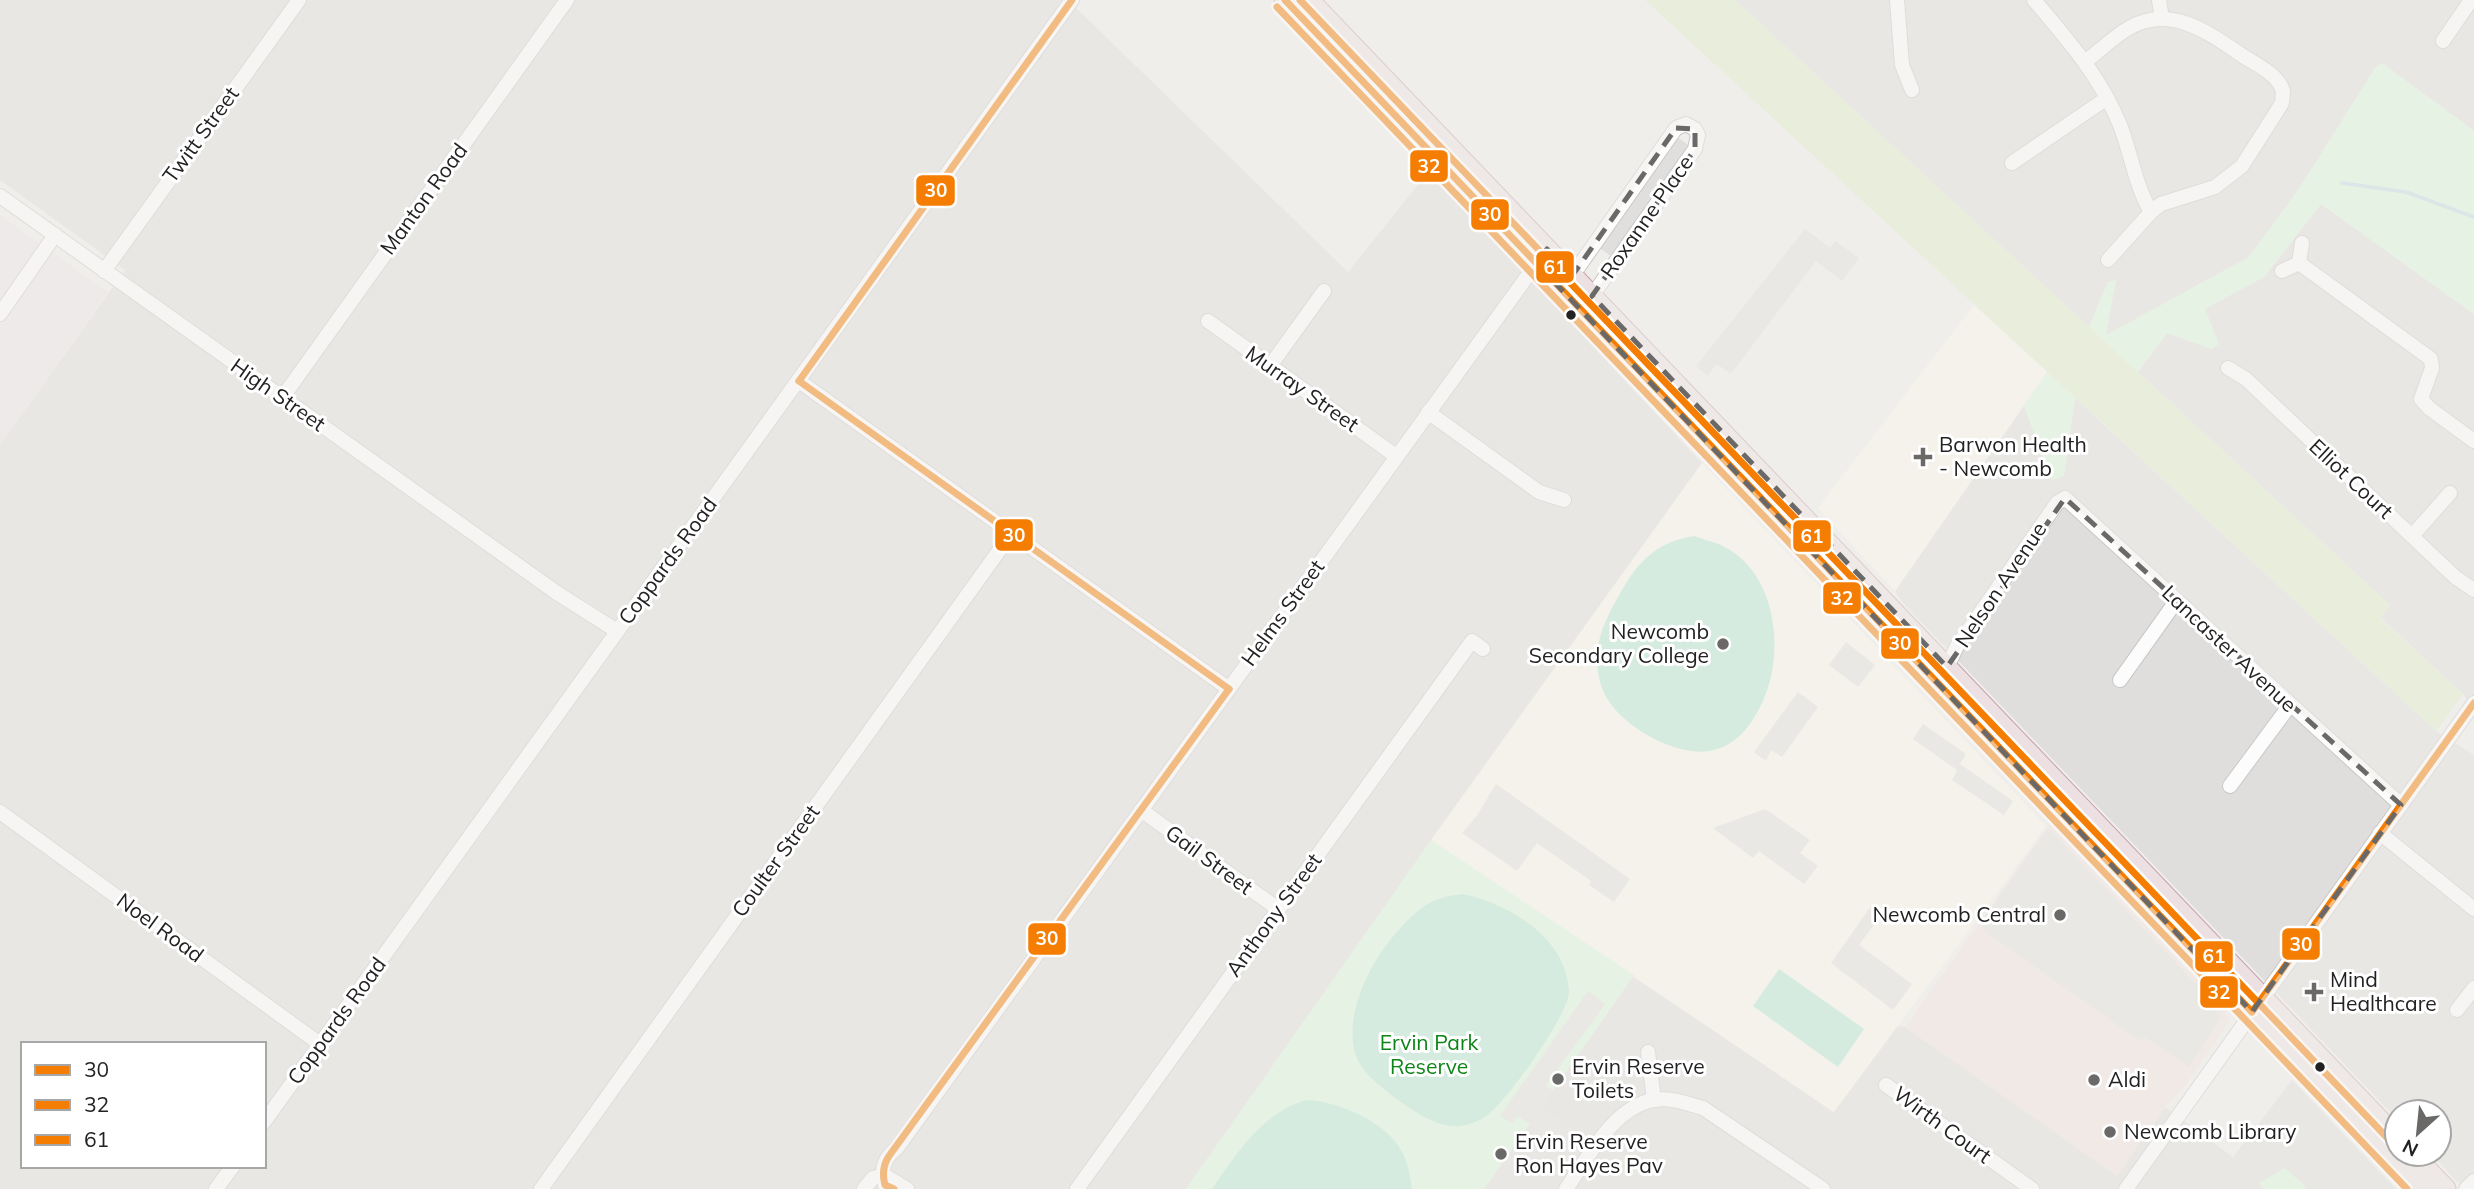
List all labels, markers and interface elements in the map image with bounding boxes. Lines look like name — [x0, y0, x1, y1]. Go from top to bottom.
street label: Twitt Street — [157, 81, 244, 188]
street label: Manton Road — [374, 138, 472, 259]
line badge: 32 — [1409, 149, 1449, 183]
street label: Roxanne Place — [1594, 150, 1698, 283]
text: 32 — [1418, 154, 1440, 178]
line badge: 30 — [915, 174, 956, 207]
text: 30 — [925, 178, 947, 202]
line badge: 30 — [1470, 198, 1510, 231]
text: 30 — [1479, 202, 1501, 226]
line badge: 61 — [1535, 250, 1575, 284]
text: 61 — [1544, 255, 1566, 279]
unlabelled marker — [1564, 308, 1578, 322]
street label: Murray Street — [1241, 340, 1364, 437]
street label: High Street — [226, 352, 331, 436]
place label: Barwon Health - Newcomb — [1939, 431, 2087, 481]
street label: Elliot Court — [2304, 433, 2399, 524]
marker: Barwon Health - Newcomb — [1913, 447, 1933, 467]
street label: Coppards Road — [612, 492, 722, 629]
street label: Nelson Avenue — [1949, 517, 2052, 652]
line badge: 30 — [994, 518, 1034, 552]
line badge: 61 — [1792, 519, 1832, 553]
text: 30 — [1003, 523, 1025, 547]
text: 61 — [1801, 524, 1823, 548]
street label: Helms Street — [1235, 554, 1329, 671]
street label: Lancaster Avenue — [2157, 579, 2302, 717]
line badge: 32 — [1822, 581, 1862, 615]
text: 32 — [1831, 586, 1853, 610]
place label: Newcomb Secondary College — [1529, 618, 1709, 668]
line badge: 30 — [1880, 627, 1920, 660]
text: 30 — [1889, 631, 1911, 655]
marker: Newcomb Secondary College — [1715, 636, 1731, 652]
street label: Coulter Street — [726, 799, 825, 922]
street label: Gail Street — [1161, 819, 1258, 900]
street label: Anthony Street — [1220, 848, 1327, 981]
street label: Noel Road — [112, 887, 209, 967]
place label: Newcomb Central — [1872, 901, 2046, 927]
marker: Newcomb Central — [2052, 907, 2068, 923]
line badge: 30 — [1027, 922, 1067, 956]
text: 30 — [1036, 926, 1058, 950]
line badge: 30 — [2281, 927, 2321, 961]
text: 30 — [2290, 932, 2312, 956]
line badge: 61 — [2194, 940, 2234, 973]
text: 61 — [2203, 944, 2225, 968]
street label: Coppards Road — [281, 952, 391, 1089]
place label: Mind Healthcare — [2330, 966, 2437, 1016]
line badge: 32 — [2199, 975, 2239, 1009]
text: 32 — [2208, 980, 2230, 1004]
marker: Mind Healthcare — [2304, 982, 2324, 1002]
park label: Ervin Park Reserve — [1380, 1029, 1479, 1079]
legend — [21, 1042, 266, 1168]
place label: Ervin Reserve Toilets — [1572, 1053, 1705, 1103]
text: 30 — [84, 1056, 109, 1082]
unlabelled marker — [2313, 1060, 2327, 1074]
place label: Aldi — [2108, 1066, 2146, 1092]
marker: Ervin Reserve Toilets — [1550, 1071, 1566, 1087]
marker: Aldi — [2086, 1072, 2102, 1088]
street label: Wirth Court — [1888, 1080, 1997, 1168]
text: 32 — [84, 1091, 109, 1117]
north arrow — [2383, 1098, 2453, 1168]
place label: Newcomb Library — [2124, 1118, 2296, 1144]
marker: Newcomb Library — [2102, 1124, 2118, 1140]
text: 61 — [84, 1126, 109, 1152]
place label: Ervin Reserve Ron Hayes Pav — [1515, 1128, 1663, 1178]
text: N — [2398, 1134, 2422, 1162]
marker: Ervin Reserve Ron Hayes Pav — [1493, 1146, 1509, 1162]

